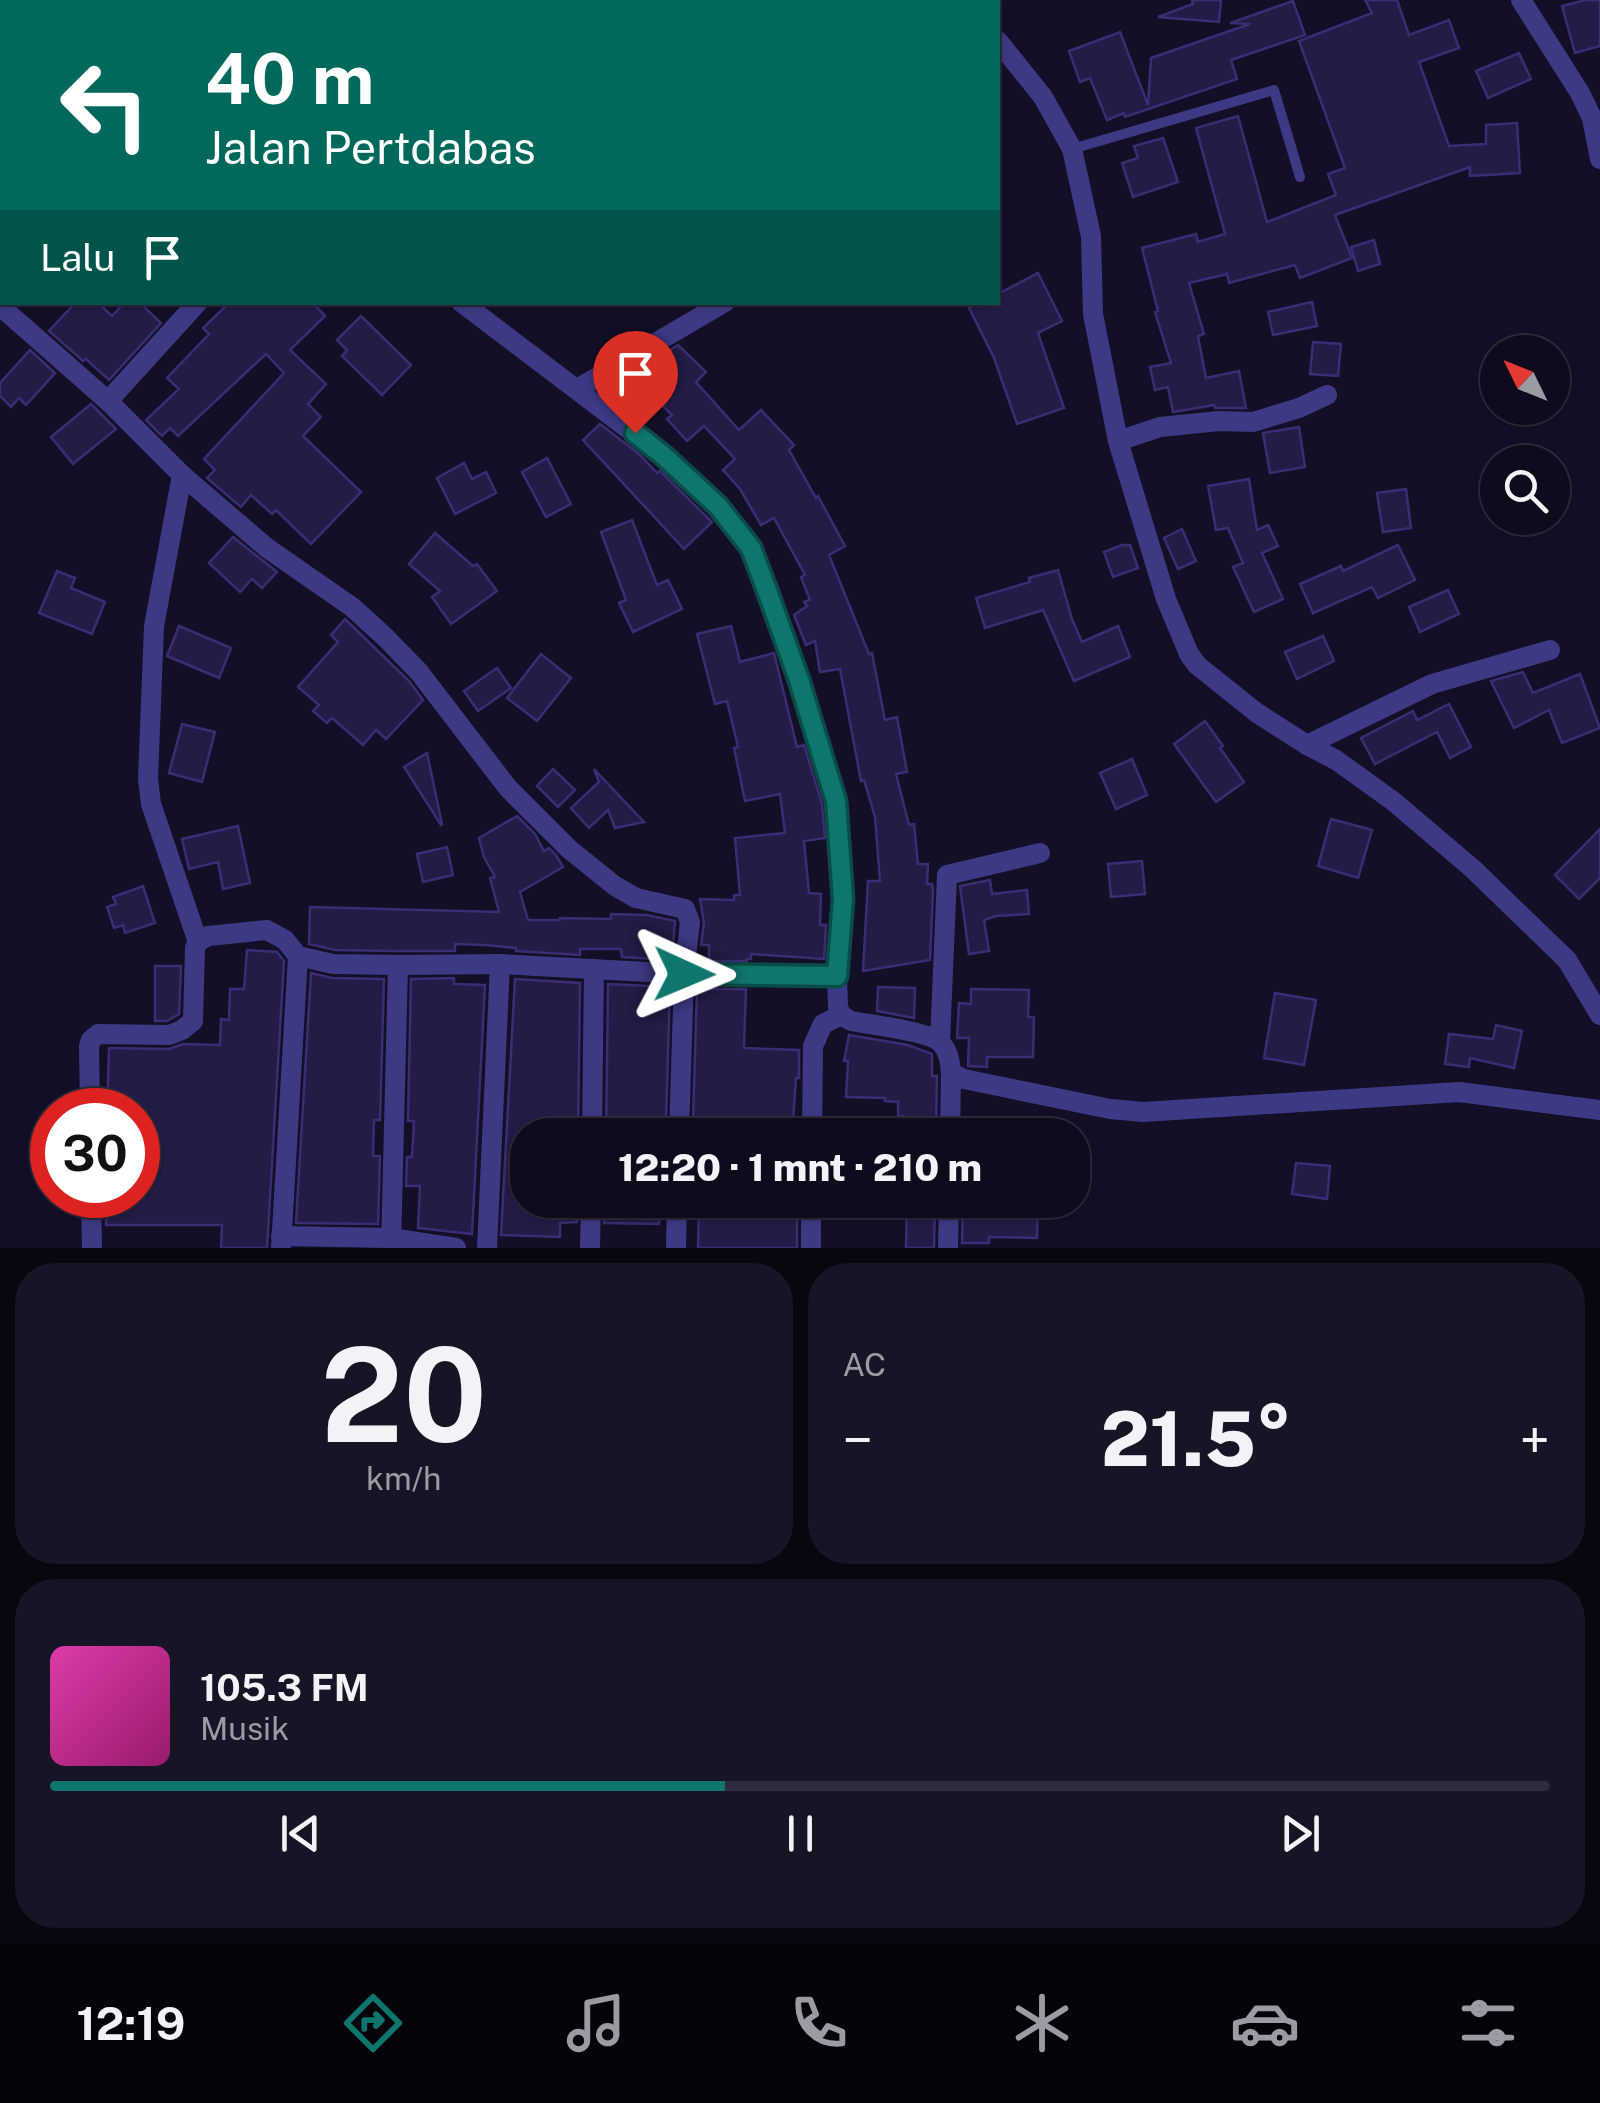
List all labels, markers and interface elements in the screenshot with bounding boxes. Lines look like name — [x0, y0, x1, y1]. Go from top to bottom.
text: 40 m — [205, 37, 375, 120]
icon: left — [40, 40, 170, 170]
text: Jalan Pertdabas — [205, 121, 536, 174]
icon: arrive — [135, 230, 190, 285]
text: Lalu — [40, 235, 115, 280]
pin — [593, 331, 678, 434]
north arrow — [1480, 335, 1570, 425]
map controls — [1480, 335, 1570, 535]
icon: arrive — [608, 346, 663, 401]
button: search — [1480, 445, 1570, 535]
position arrow — [632, 922, 736, 1026]
speed limit sign: 30 — [30, 1088, 160, 1218]
text: 12:20 · 1 mnt · 210 m — [618, 1145, 982, 1190]
text: 20 — [321, 1319, 487, 1471]
text: AC — [843, 1346, 886, 1383]
text: 21.5° — [1101, 1395, 1292, 1483]
text: − — [843, 1408, 873, 1472]
text: + — [1520, 1408, 1550, 1472]
text: km/h — [366, 1460, 441, 1497]
text: 105.3 FM — [200, 1665, 369, 1710]
text: Musik — [200, 1710, 289, 1747]
icon: previous — [273, 1806, 328, 1861]
icon: pause — [773, 1806, 828, 1861]
icon: next — [1273, 1806, 1328, 1861]
icon: directions — [338, 1988, 408, 2058]
icon: music — [561, 1988, 631, 2058]
icon: phone — [784, 1988, 854, 2058]
icon: climate — [1007, 1988, 1077, 2058]
icon: car — [1230, 1988, 1300, 2058]
icon: filters — [1453, 1988, 1523, 2058]
text: 12:19 — [77, 1997, 185, 2050]

